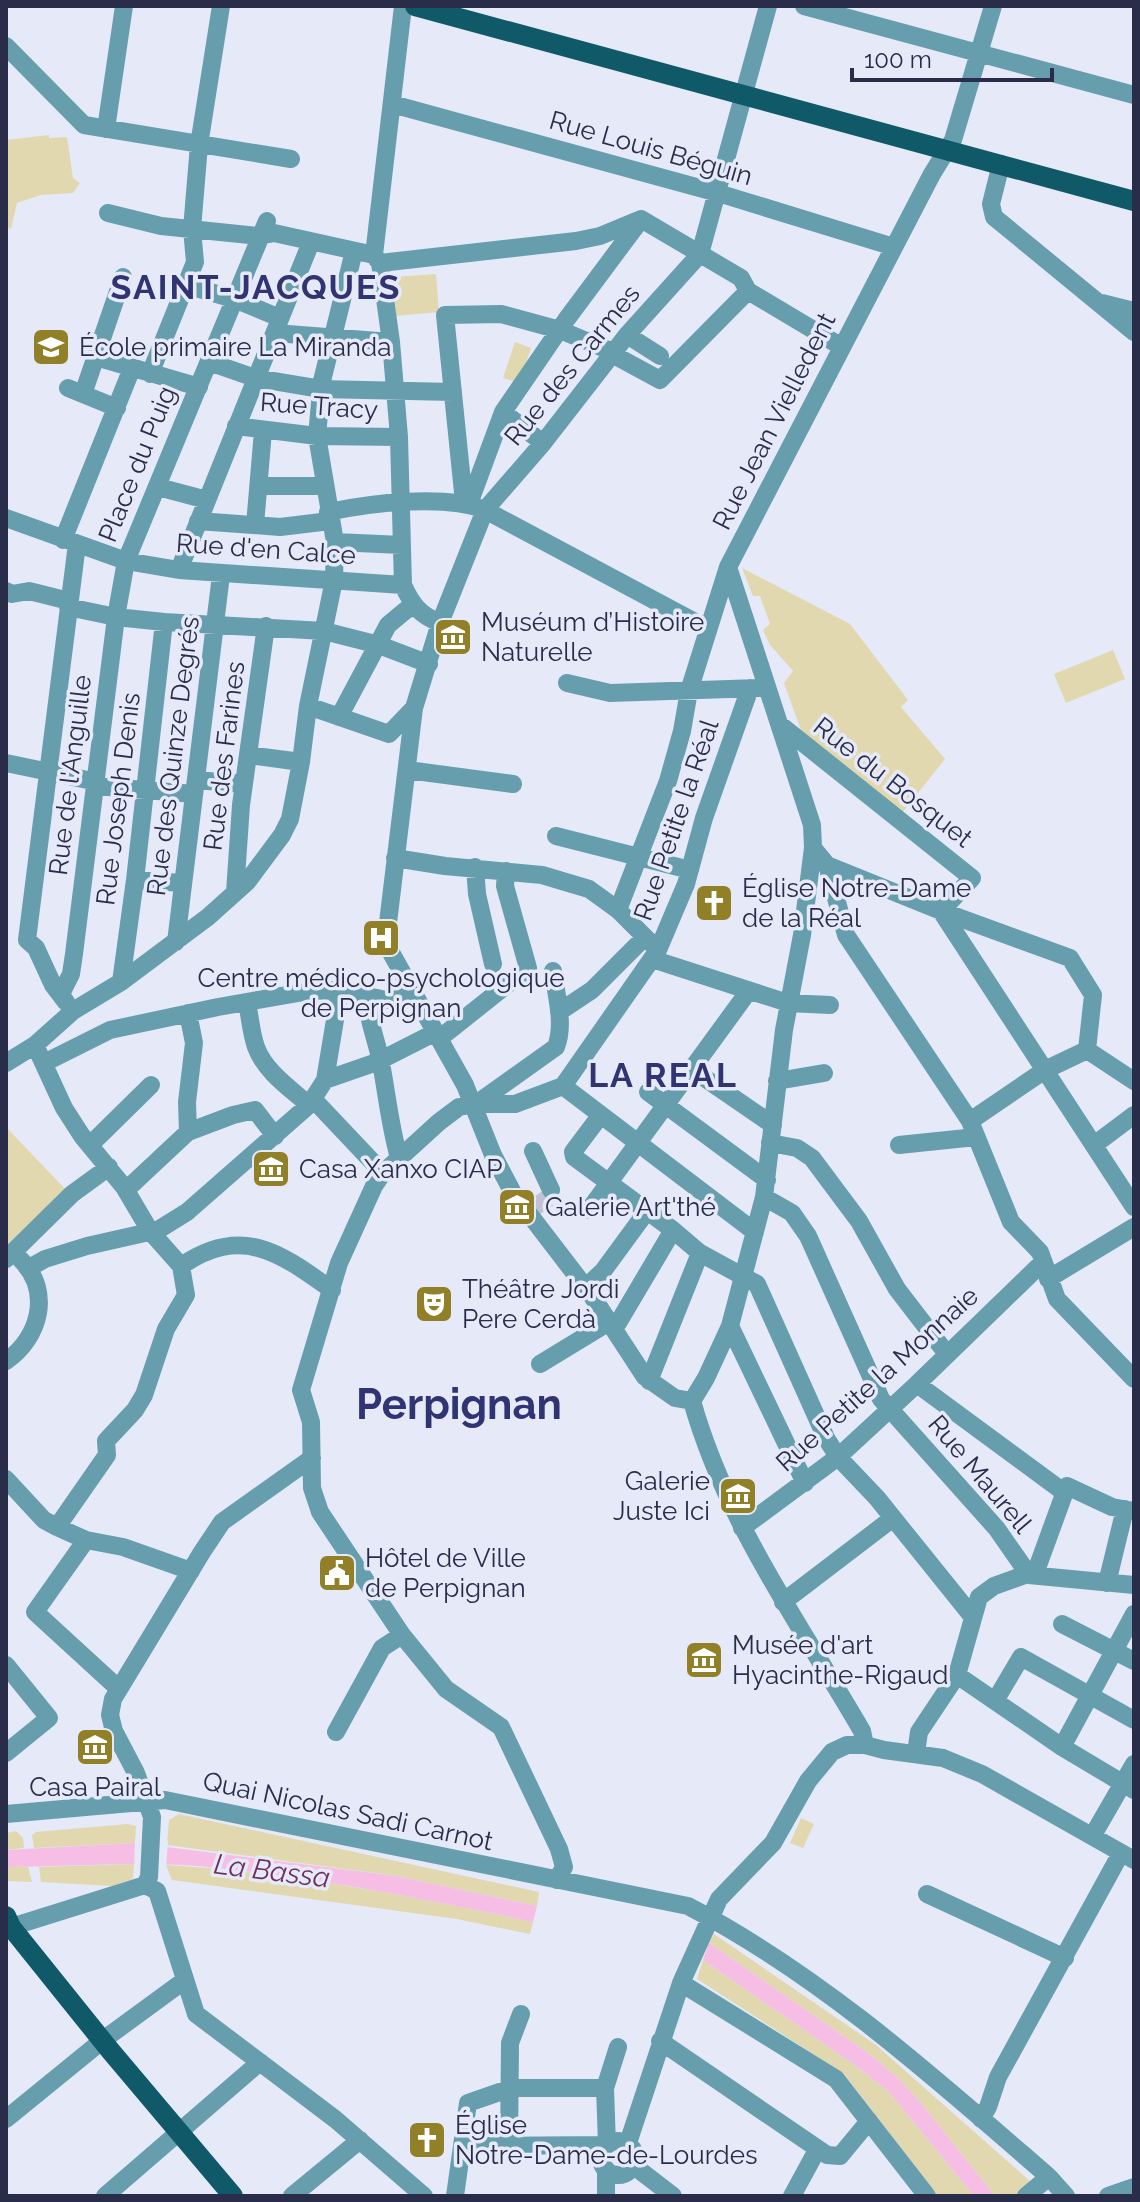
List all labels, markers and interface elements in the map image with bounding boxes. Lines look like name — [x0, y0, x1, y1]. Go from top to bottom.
scale bar — [852, 32, 1052, 82]
text: 100 m — [864, 45, 932, 74]
street label: Rue Louis Béguin — [546, 105, 756, 191]
district label: SAINT-JACQUES — [111, 267, 401, 307]
street label: Rue des Carmes — [498, 279, 646, 451]
street label: Rue Jean Vielledent — [706, 307, 842, 534]
school or university icon: École primaire La Miranda — [30, 326, 72, 368]
place label: École primaire La Miranda — [79, 332, 391, 362]
street label: Place du Puig — [92, 382, 182, 546]
street label: Rue Tracy — [259, 387, 379, 425]
street label: Rue d'en Calce — [175, 528, 357, 570]
place label: Muséum d’Histoire Naturelle — [481, 607, 704, 667]
street label: Rue des Quinze Degrés — [141, 615, 205, 897]
museum icon: Muséum d’Histoire Naturelle — [432, 616, 474, 658]
street label: Rue des Farines — [198, 660, 250, 852]
street label: Rue de l'Anguille — [43, 673, 97, 877]
street label: Rue Joseph Denis — [90, 691, 146, 907]
street label: Rue du Bosquet — [808, 711, 979, 853]
street label: Rue Petite la Réal — [627, 715, 725, 925]
place label: Église Notre-Dame de la Réal — [742, 873, 971, 933]
church icon: Église Notre-Dame de la Réal — [693, 882, 735, 924]
hospital icon: Centre médico-psychologique de Perpignan — [360, 917, 402, 959]
place label: Centre médico-psychologique de Perpignan — [198, 963, 564, 1023]
district label: LA REAL — [588, 1055, 738, 1095]
museum icon: Casa Xanxo CIAP — [250, 1148, 292, 1190]
place label: Casa Xanxo CIAP — [299, 1154, 502, 1184]
museum icon: Galerie Art'thé — [496, 1186, 538, 1228]
place label: Galerie Art'thé — [545, 1192, 716, 1222]
place label: Théâtre Jordi Pere Cerdà — [462, 1274, 619, 1334]
street label: Rue Petite la Monnaie — [770, 1280, 984, 1478]
theatre icon: Théâtre Jordi Pere Cerdà — [413, 1283, 455, 1325]
district label: Perpignan — [356, 1380, 562, 1429]
street label: Rue Maurell — [922, 1409, 1039, 1540]
place label: Galerie Juste Ici — [613, 1466, 710, 1526]
museum icon: Galerie Juste Ici — [717, 1475, 759, 1517]
place label: Hôtel de Ville de Perpignan — [365, 1543, 526, 1603]
public building icon: Hôtel de Ville de Perpignan — [316, 1552, 358, 1594]
place label: Musée d'art Hyacinthe-Rigaud — [732, 1630, 949, 1690]
museum icon: Musée d'art Hyacinthe-Rigaud — [683, 1639, 725, 1681]
museum icon: Casa Pairal — [74, 1726, 116, 1768]
street label: Quai Nicolas Sadi Carnot — [200, 1766, 496, 1856]
place label: Casa Pairal — [29, 1772, 162, 1802]
water label: La Bassa — [212, 1848, 332, 1894]
place label: Église Notre-Dame-de-Lourdes — [455, 2110, 758, 2170]
church icon: Église Notre-Dame-de-Lourdes — [406, 2119, 448, 2161]

